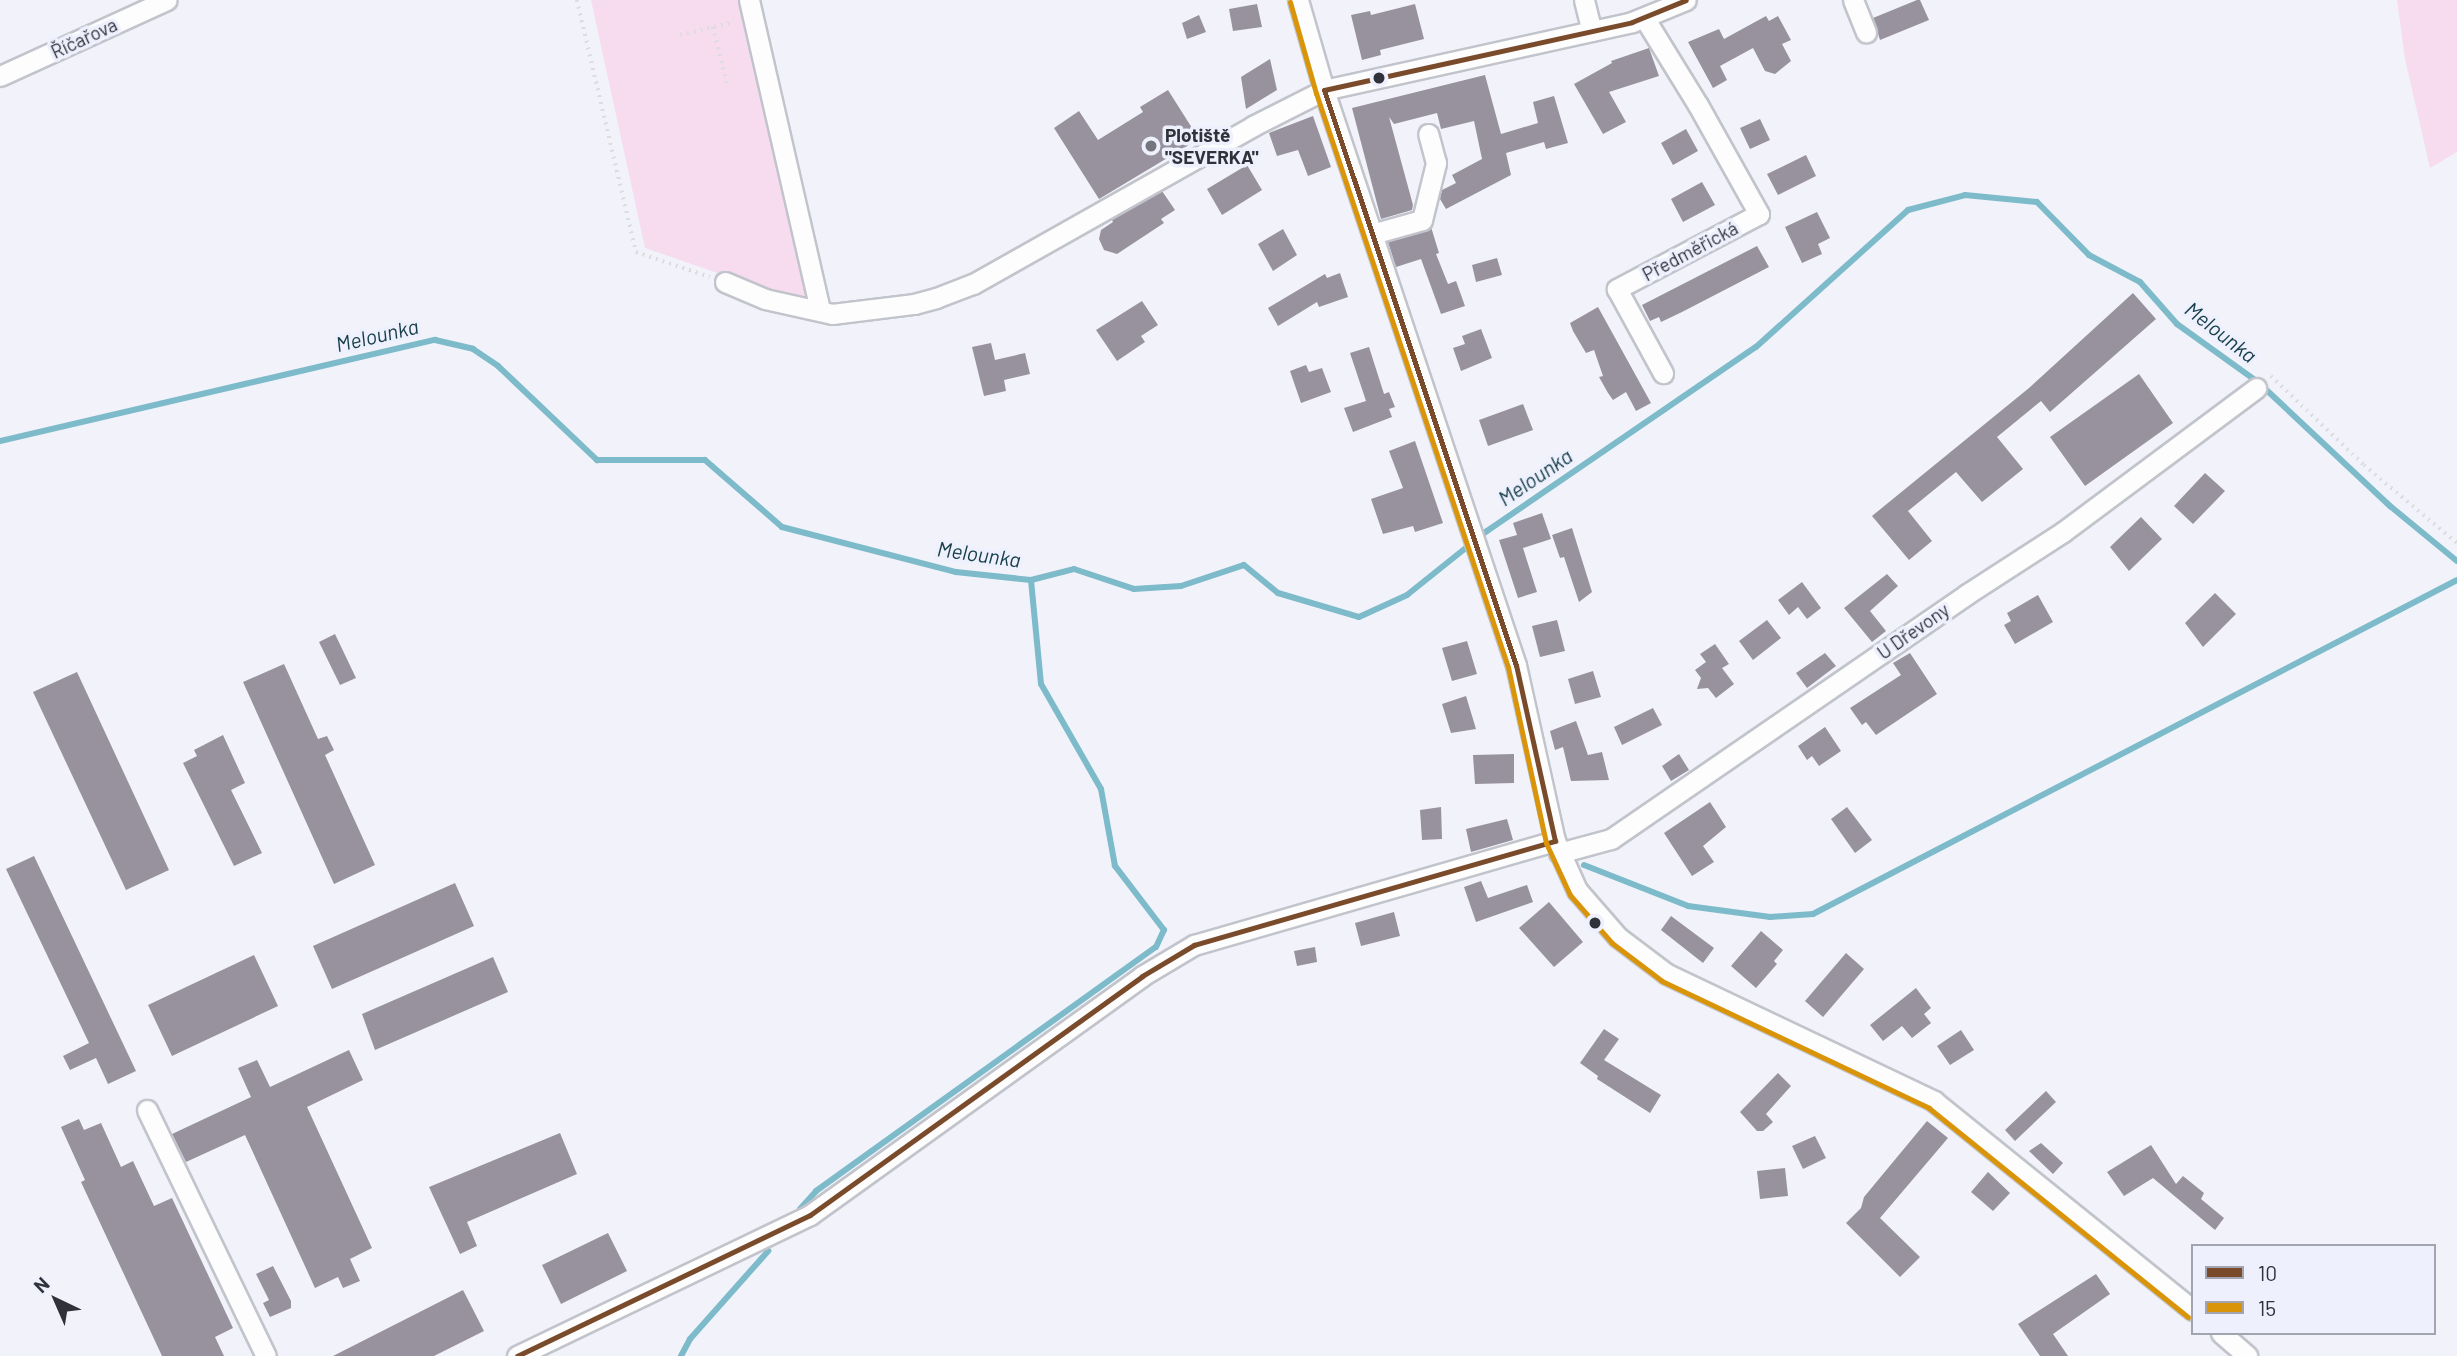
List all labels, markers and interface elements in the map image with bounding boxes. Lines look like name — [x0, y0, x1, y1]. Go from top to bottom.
street label: Říčařova — [47, 13, 121, 63]
unlabelled marker — [1372, 71, 1386, 85]
place label: Plotiště "SEVERKA" — [1165, 124, 1259, 168]
marker: Plotiště "SEVERKA" — [1143, 138, 1159, 154]
street label: Předměřická — [1638, 216, 1742, 286]
water label: Melounka — [2180, 296, 2262, 368]
water label: Melounka — [333, 313, 421, 357]
water label: Melounka — [1493, 443, 1577, 511]
water label: Melounka — [936, 536, 1022, 572]
street label: U Dřevony — [1873, 598, 1953, 664]
unlabelled marker — [1588, 916, 1602, 930]
legend — [2191, 1244, 2436, 1335]
text: 10 — [2258, 1260, 2277, 1285]
north arrow — [21, 1265, 91, 1335]
text: N — [29, 1272, 54, 1297]
text: 15 — [2258, 1295, 2276, 1320]

